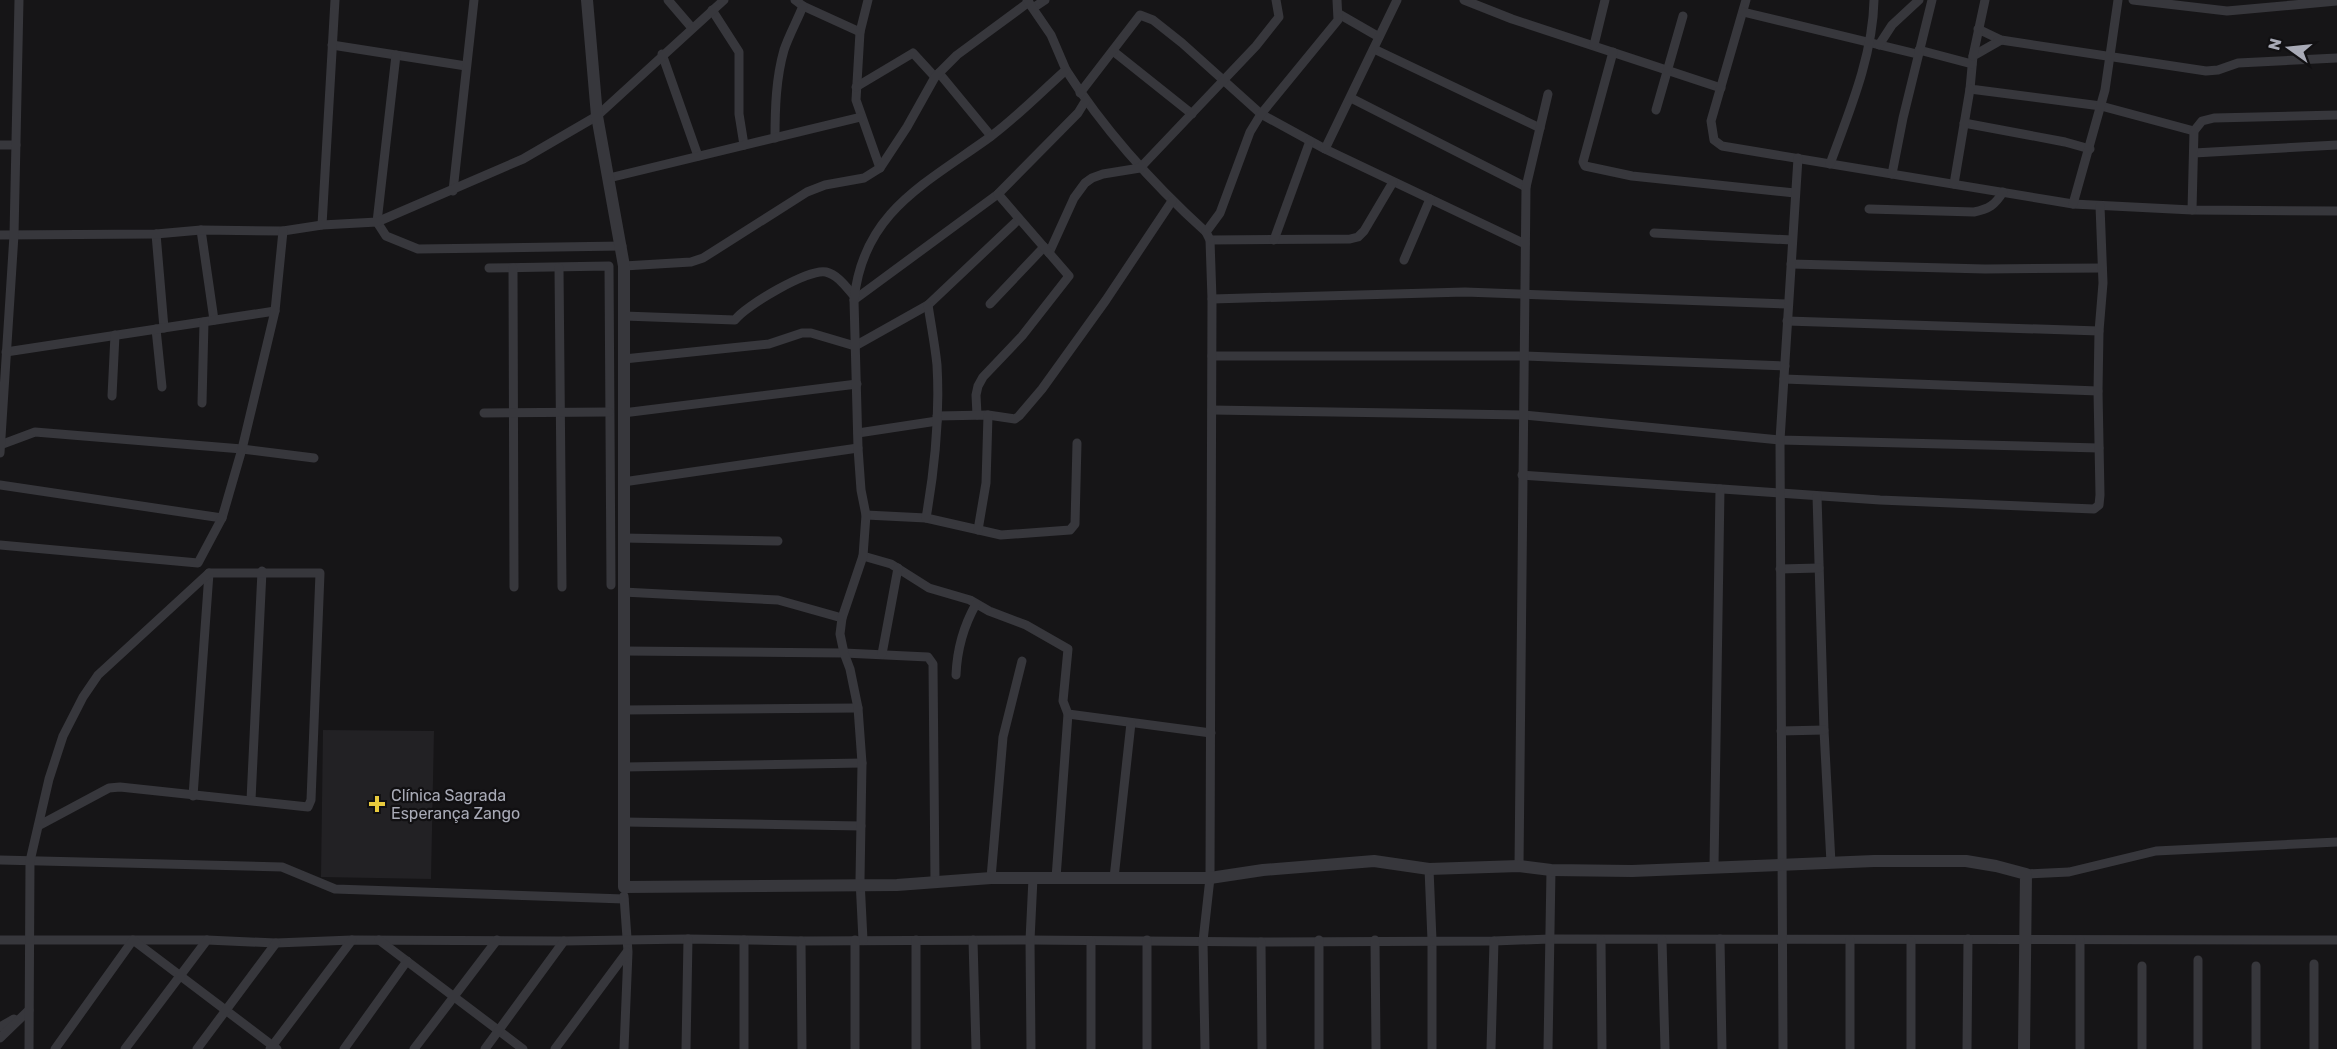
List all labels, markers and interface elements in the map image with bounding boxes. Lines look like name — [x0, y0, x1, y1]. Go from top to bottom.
north arrow — [2259, 18, 2319, 78]
text: N — [2264, 36, 2286, 52]
place label: Clínica Sagrada Esperança Zango — [391, 786, 520, 823]
marker: Clínica Sagrada Esperança Zango — [368, 795, 386, 813]

